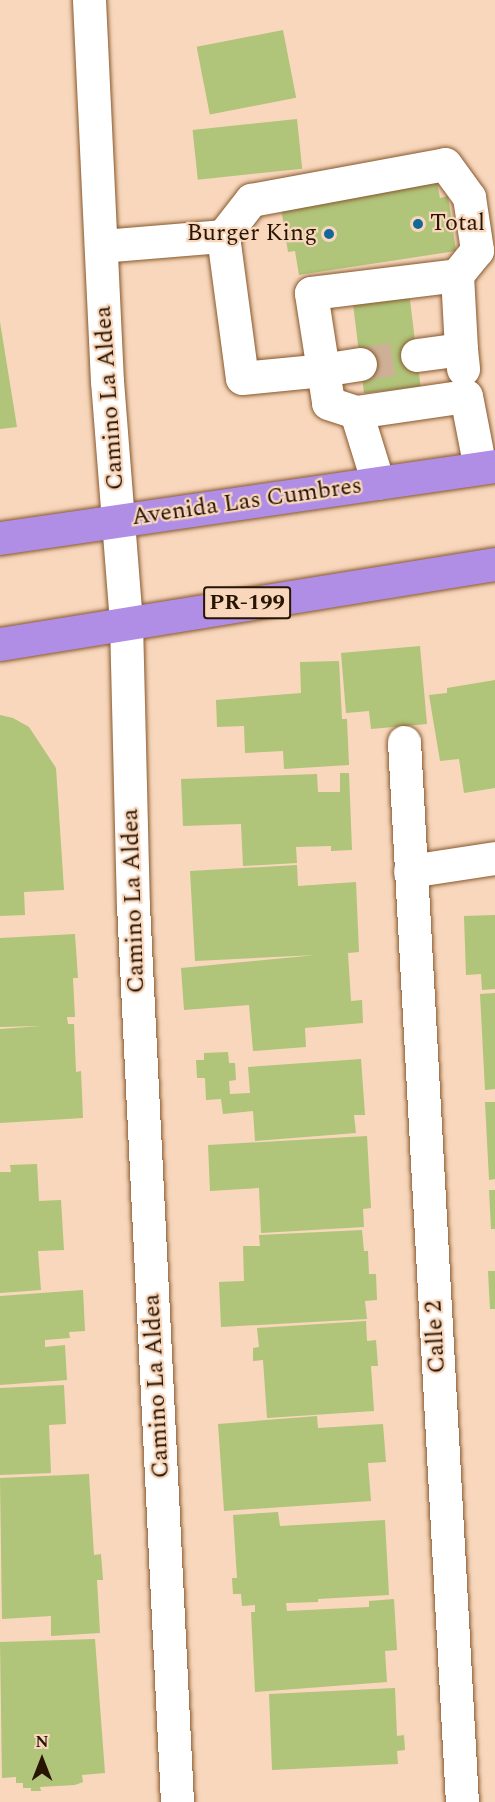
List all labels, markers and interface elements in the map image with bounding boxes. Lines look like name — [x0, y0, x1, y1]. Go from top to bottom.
place label: Total — [430, 210, 485, 238]
marker: Total — [411, 217, 425, 231]
place label: Burger King — [187, 220, 317, 248]
marker: Burger King — [322, 227, 336, 241]
street label: Camino La Aldea — [89, 305, 131, 491]
street label: Avenida Las Cumbres — [130, 472, 364, 532]
road number: PR-199 — [202, 584, 292, 622]
street label: Camino La Aldea — [116, 808, 152, 994]
street label: Camino La Aldea — [138, 1293, 176, 1479]
street label: Calle 2 — [420, 1300, 452, 1374]
north arrow — [12, 1730, 72, 1790]
text: N — [35, 1730, 49, 1754]

